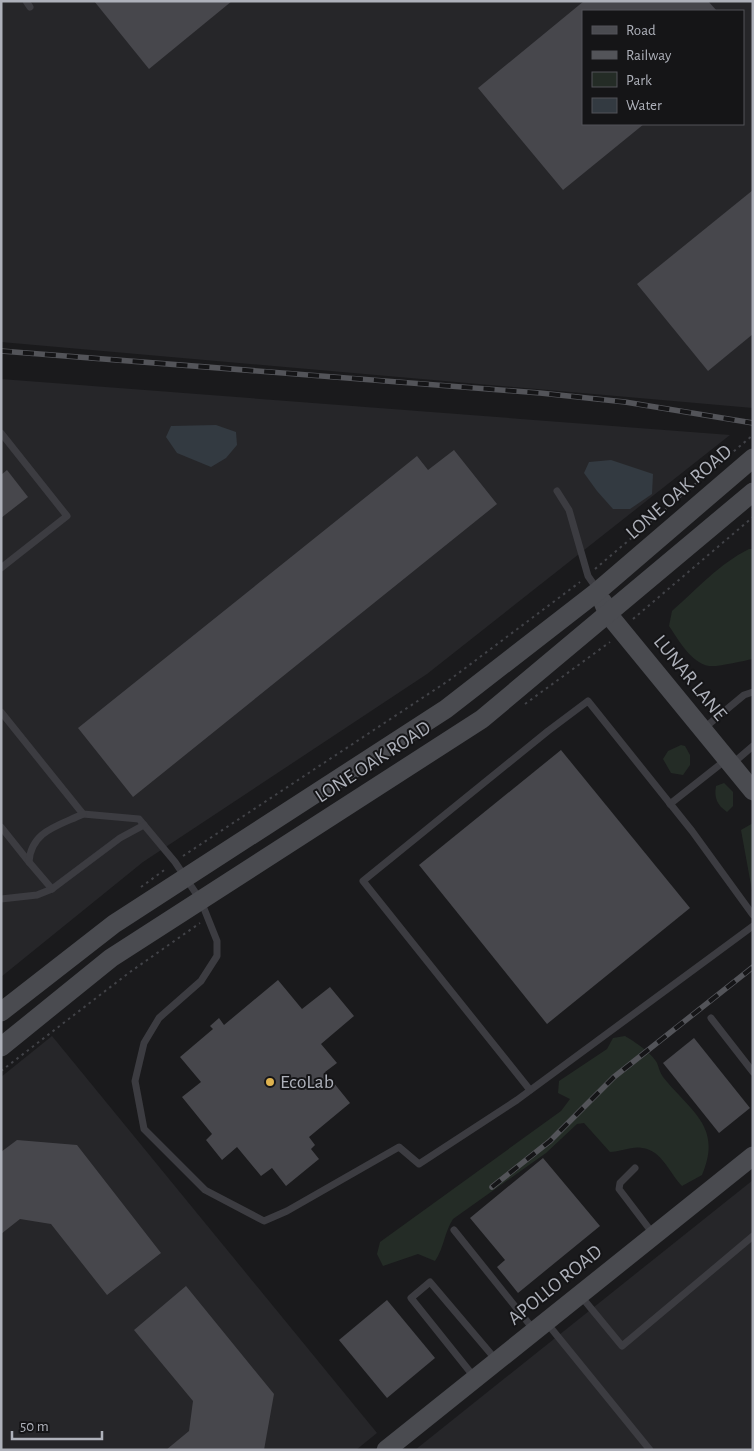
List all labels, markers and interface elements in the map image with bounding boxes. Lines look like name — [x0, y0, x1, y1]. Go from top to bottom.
legend — [582, 10, 744, 125]
text: Road — [626, 23, 656, 38]
text: Railway — [626, 48, 672, 63]
text: Park — [626, 73, 652, 88]
text: Water — [626, 98, 662, 113]
street label: LONE OAK ROAD — [622, 441, 736, 543]
street label: LUNAR LANE — [650, 631, 731, 725]
street label: LONE OAK ROAD — [312, 717, 434, 807]
place label: EcoLab — [280, 1072, 334, 1092]
marker: EcoLab — [264, 1076, 276, 1088]
street label: APOLLO ROAD — [504, 1241, 606, 1329]
scale bar — [12, 1408, 102, 1440]
text: 50 m — [20, 1419, 49, 1434]

